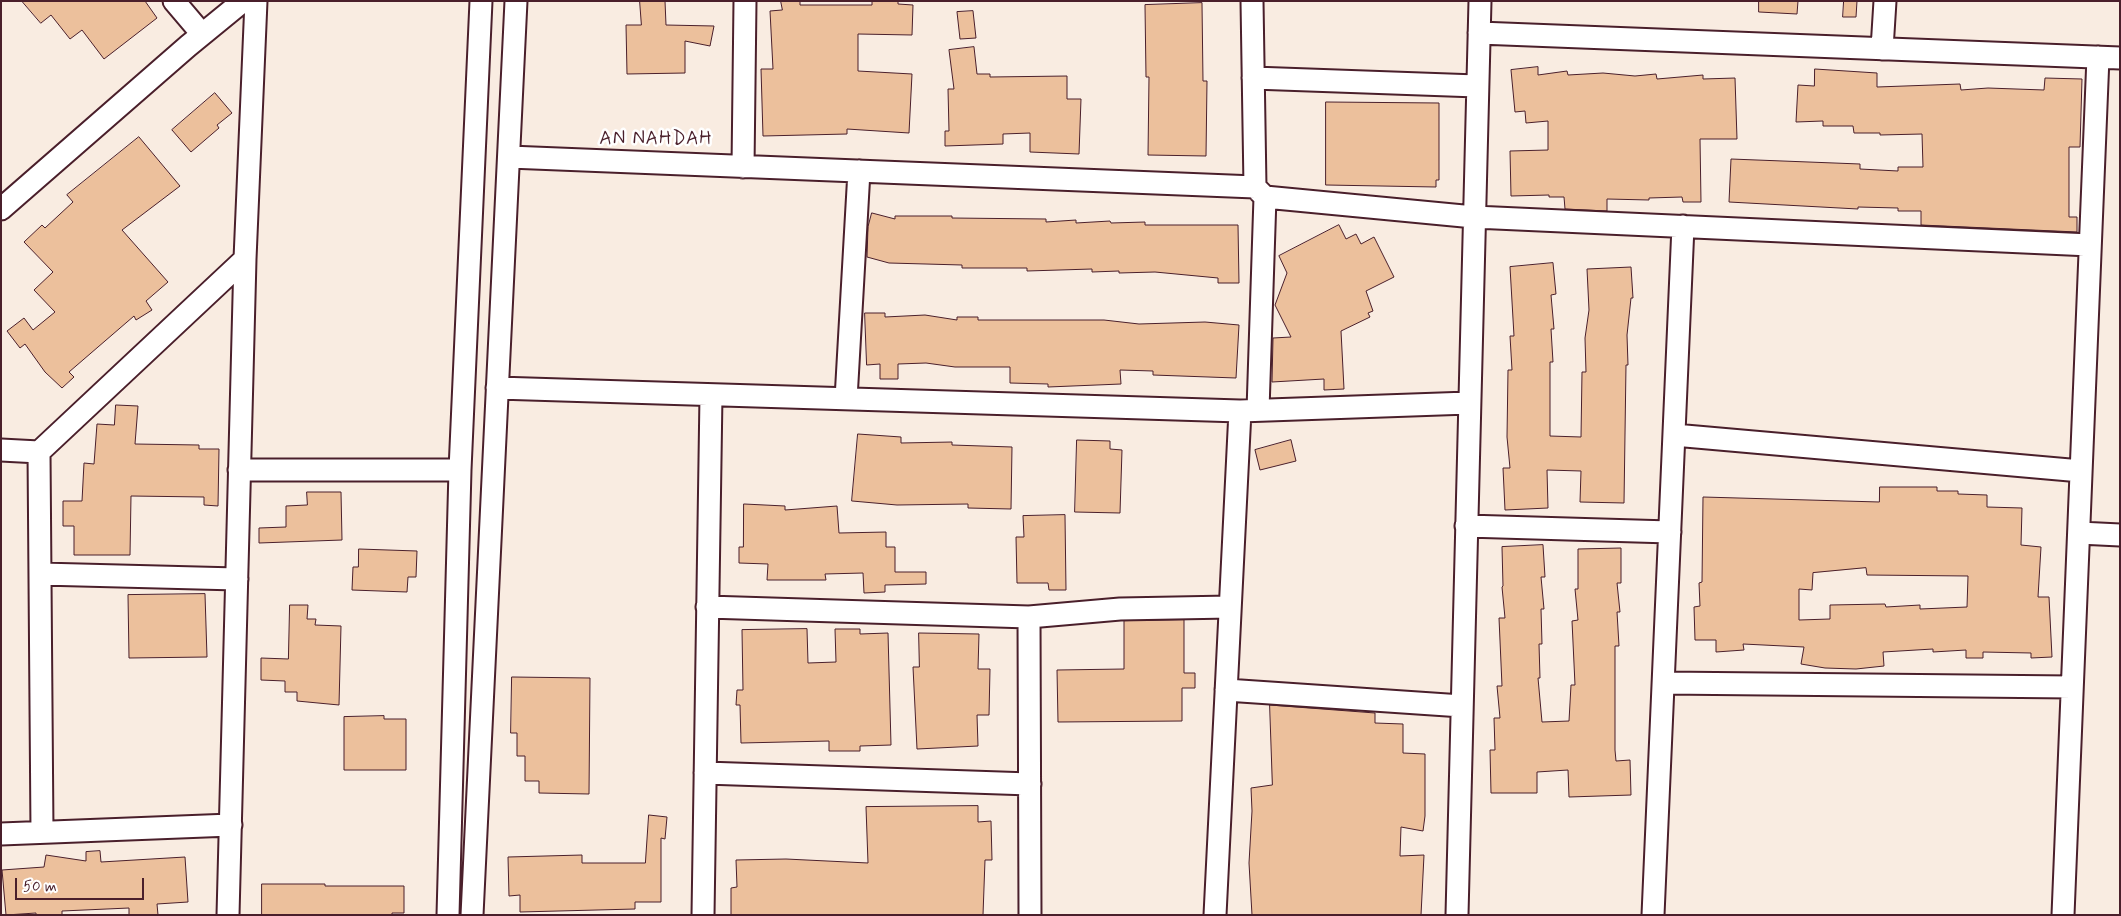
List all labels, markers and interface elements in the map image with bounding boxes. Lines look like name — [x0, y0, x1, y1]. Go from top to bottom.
district label: AN NAHDAH — [599, 129, 713, 151]
scale bar — [18, 868, 146, 900]
text: 50 m — [23, 877, 57, 897]

